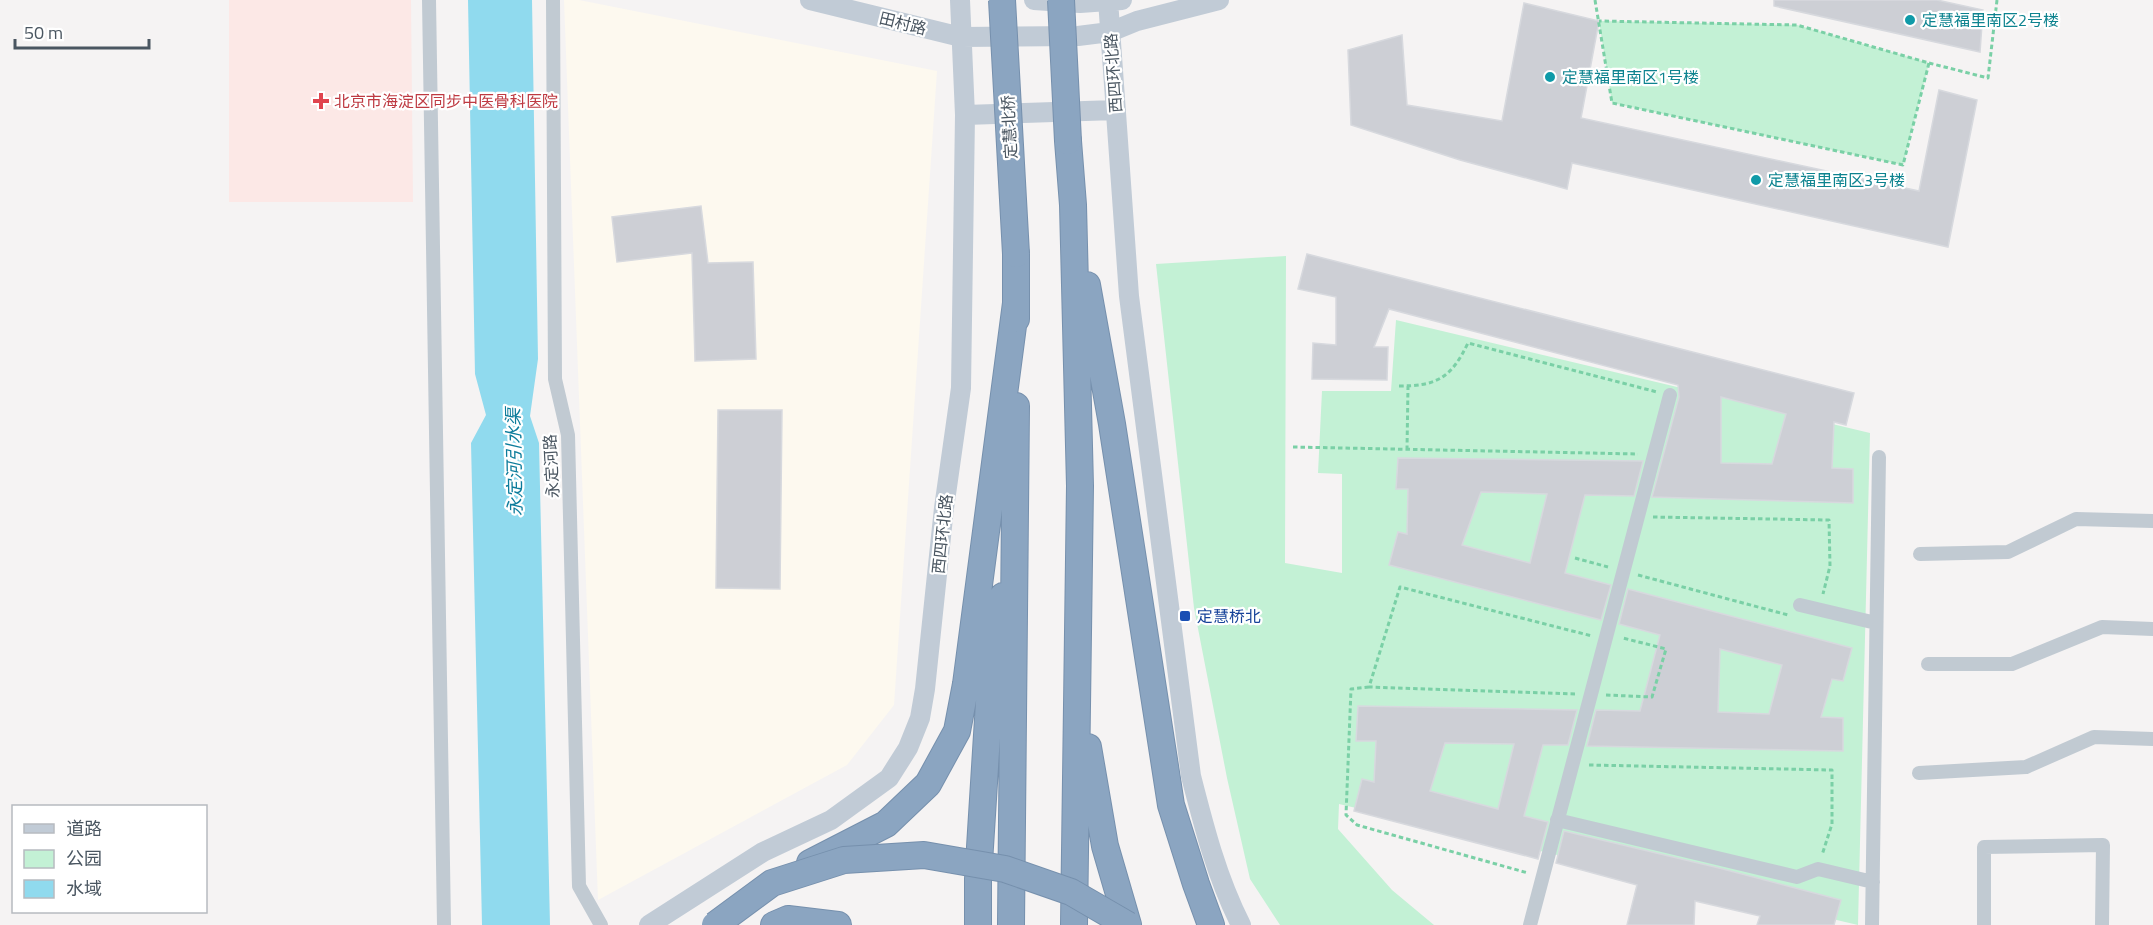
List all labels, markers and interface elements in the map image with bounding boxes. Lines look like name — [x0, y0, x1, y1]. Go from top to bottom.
street label: 田村路 — [877, 6, 929, 40]
place label: 定慧福里南区2号楼 — [1922, 8, 2059, 32]
scale bar — [15, 12, 148, 50]
marker: 定慧福里南区2号楼 — [1903, 13, 1917, 27]
text: 50 m — [24, 19, 63, 46]
street label: 西四环北路 — [1098, 32, 1128, 114]
place label: 定慧福里南区1号楼 — [1562, 65, 1699, 89]
marker: 定慧福里南区1号楼 — [1543, 70, 1557, 84]
place label: 北京市海淀区同步中医骨科医院 — [334, 89, 558, 113]
marker: 北京市海淀区同步中医骨科医院 — [312, 92, 330, 110]
street label: 定慧北桥 — [995, 94, 1023, 160]
place label: 定慧福里南区3号楼 — [1768, 168, 1905, 192]
marker: 定慧福里南区3号楼 — [1749, 173, 1763, 187]
water label: 永定河引水渠 — [500, 405, 528, 516]
street label: 永定河路 — [537, 433, 565, 499]
street label: 西四环北路 — [926, 493, 958, 575]
place label: 定慧桥北 — [1197, 604, 1261, 628]
marker: 定慧桥北 — [1178, 609, 1192, 623]
legend — [12, 805, 207, 913]
text: 道路 — [66, 815, 102, 842]
text: 公园 — [66, 845, 102, 872]
text: 水域 — [66, 875, 102, 902]

